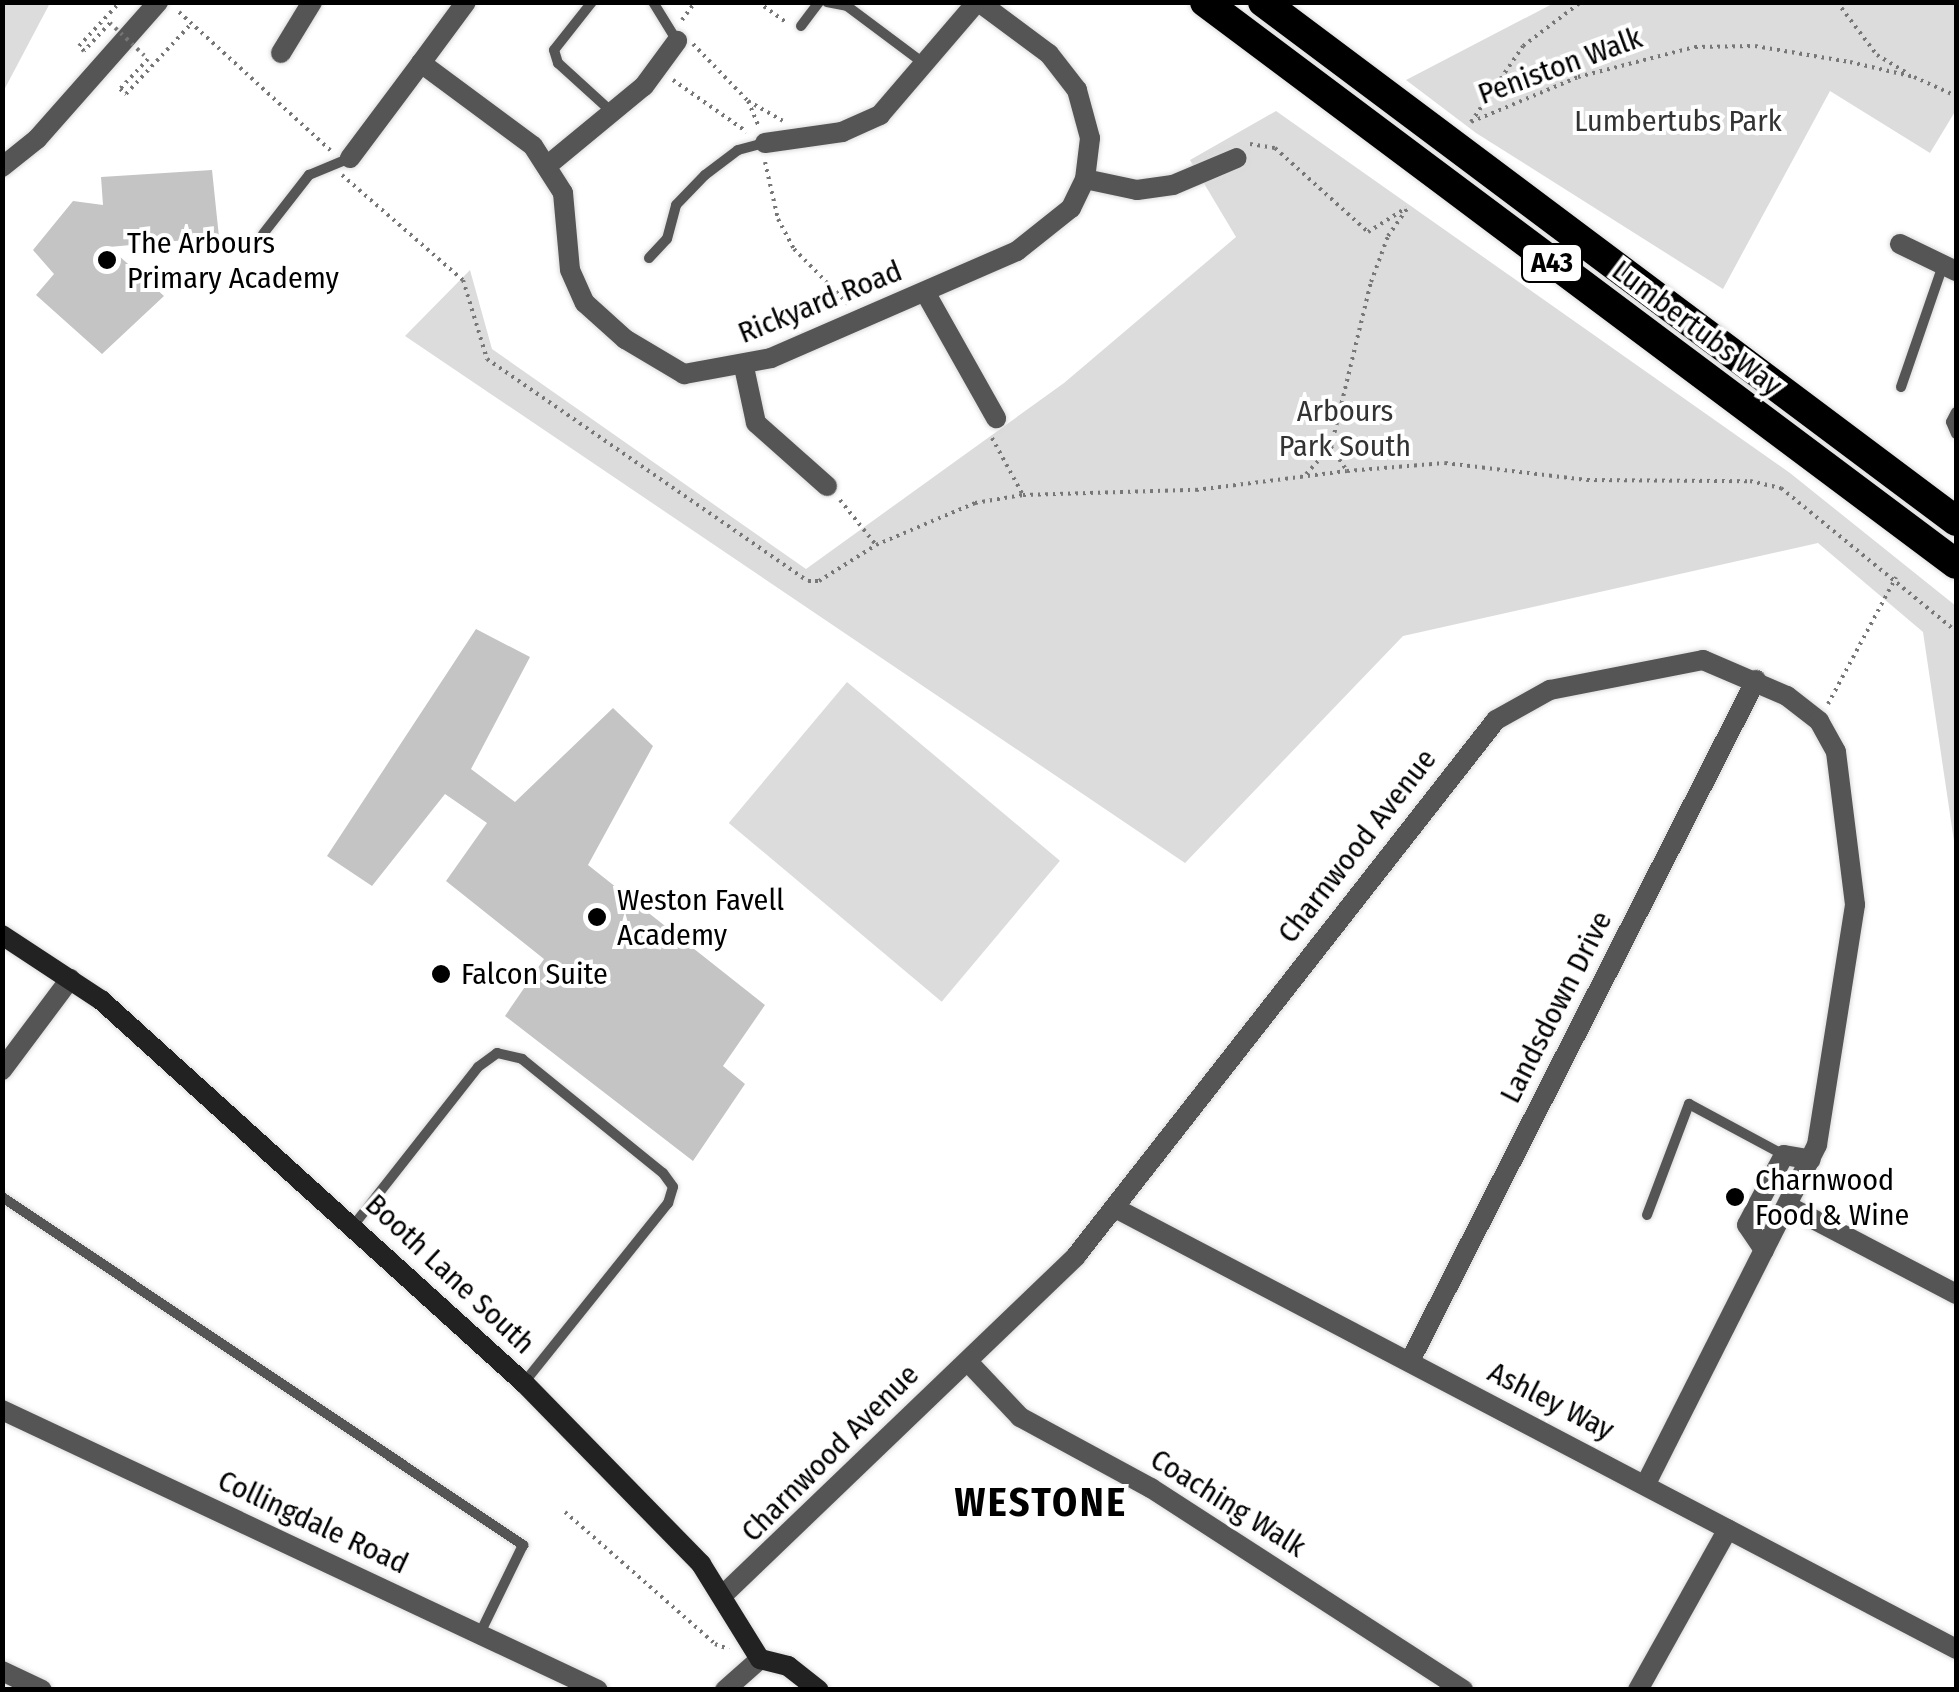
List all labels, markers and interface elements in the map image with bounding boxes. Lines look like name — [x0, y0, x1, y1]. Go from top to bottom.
street label: Peniston Walk — [1473, 20, 1647, 112]
park label: Lumbertubs Park — [1574, 103, 1782, 139]
place label: The Arbours Primary Academy — [127, 225, 339, 296]
road number: A43 — [1520, 240, 1584, 286]
marker: The Arbours Primary Academy — [96, 249, 118, 271]
street label: Lumbertubs Way — [1605, 252, 1789, 404]
street label: Rickyard Road — [733, 253, 907, 351]
park label: Arbours Park South — [1279, 393, 1411, 464]
street label: Charnwood Avenue — [1270, 742, 1444, 950]
place label: Weston Favell Academy — [617, 882, 784, 952]
street label: Landsdown Drive — [1492, 905, 1620, 1109]
marker: Weston Favell Academy — [586, 906, 608, 928]
place label: Falcon Suite — [461, 956, 608, 992]
marker: Falcon Suite — [430, 963, 452, 985]
place label: Charnwood Food & Wine — [1755, 1162, 1909, 1232]
street label: Booth Lane South — [358, 1186, 542, 1362]
marker: Charnwood Food & Wine — [1724, 1186, 1746, 1208]
street label: Ashley Way — [1482, 1354, 1620, 1448]
street label: Charnwood Avenue — [734, 1357, 926, 1549]
street label: Coaching Walk — [1144, 1441, 1312, 1565]
street label: Collingdale Road — [212, 1462, 414, 1582]
district label: WESTONE — [954, 1479, 1128, 1527]

